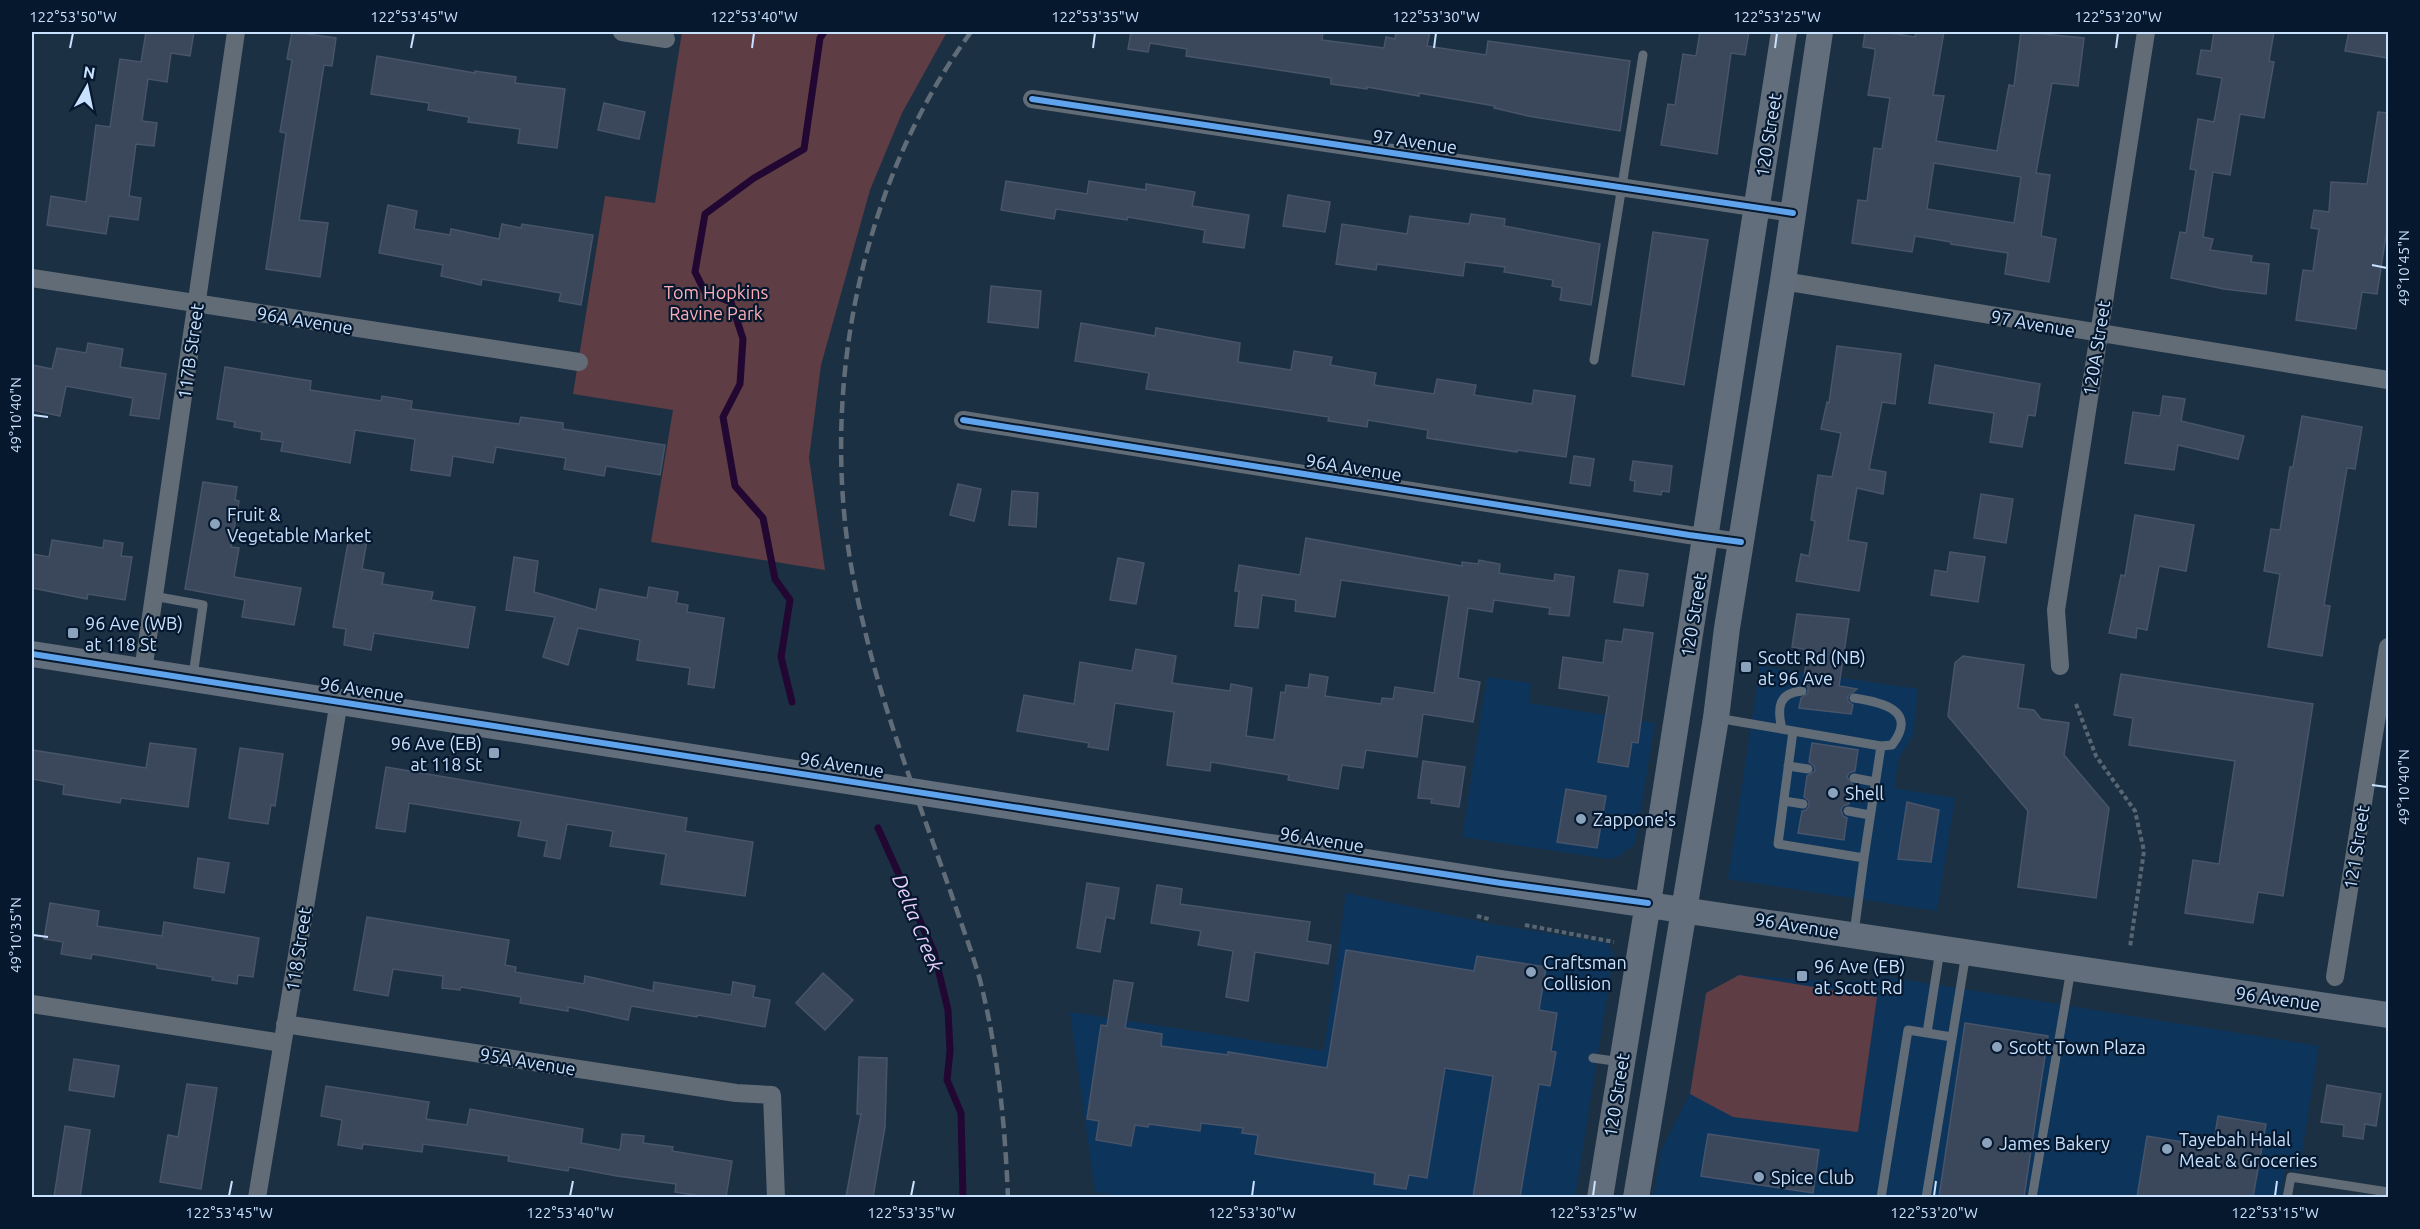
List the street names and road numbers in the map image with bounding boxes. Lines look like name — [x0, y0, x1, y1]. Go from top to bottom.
street label: 120 Street — [1751, 92, 1785, 178]
street label: 97 Avenue — [1371, 125, 1459, 157]
street label: 120A Street — [2079, 299, 2113, 397]
street label: 117B Street — [173, 302, 207, 400]
street label: 96A Avenue — [256, 303, 354, 337]
street label: 97 Avenue — [1989, 306, 2077, 340]
street label: 96A Avenue — [1305, 450, 1403, 484]
street label: 120 Street — [1676, 572, 1710, 658]
street label: 96 Avenue — [318, 672, 406, 706]
street label: 96 Avenue — [798, 747, 886, 781]
street label: 121 Street — [2339, 804, 2373, 890]
street label: 96 Avenue — [1278, 822, 1366, 856]
street label: 118 Street — [281, 906, 315, 992]
street label: 96 Avenue — [1753, 908, 1841, 942]
street label: 96 Avenue — [2234, 982, 2322, 1014]
street label: 95A Avenue — [479, 1044, 577, 1078]
street label: 120 Street — [1599, 1052, 1633, 1138]

